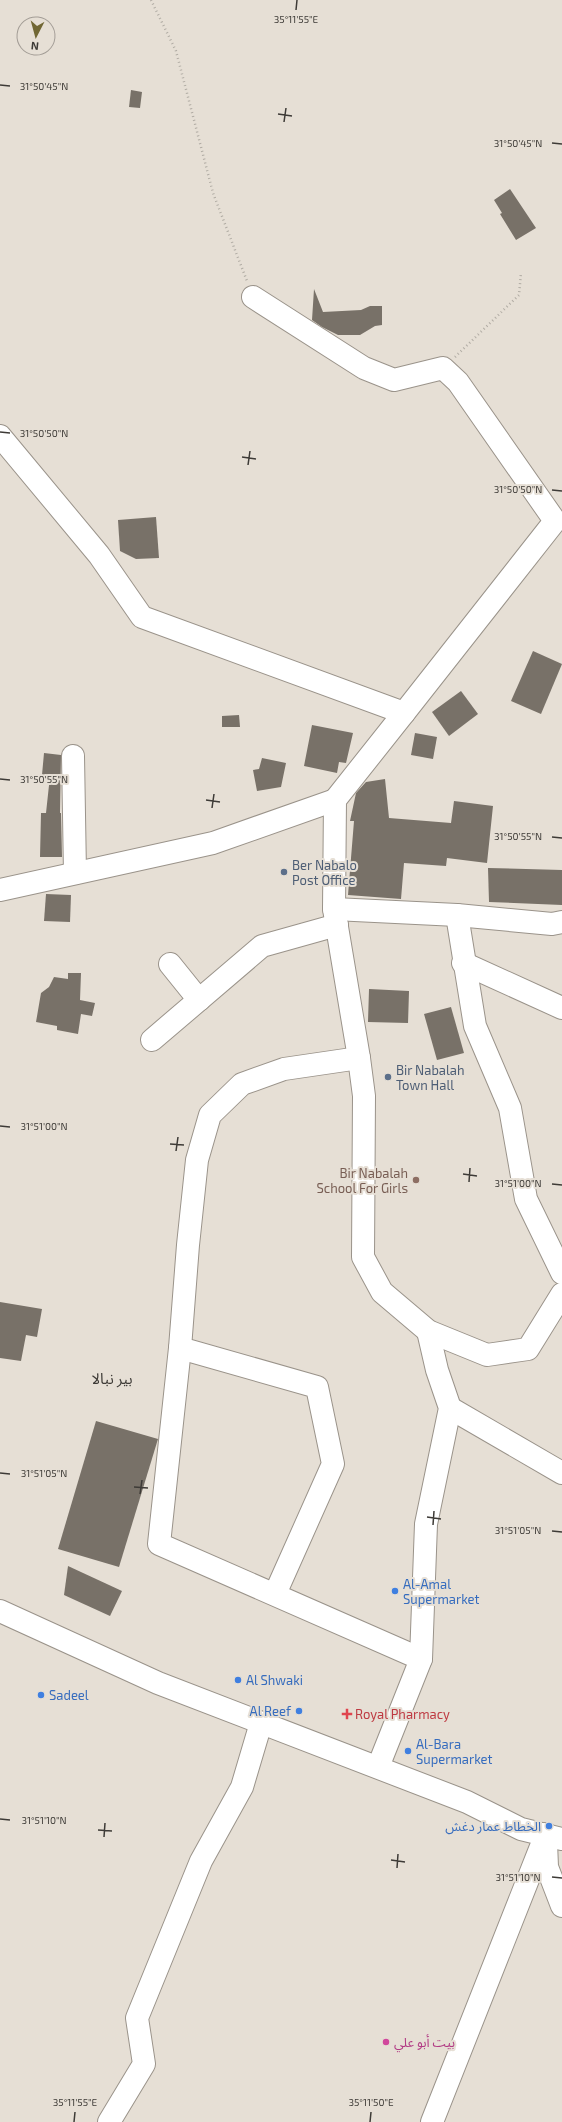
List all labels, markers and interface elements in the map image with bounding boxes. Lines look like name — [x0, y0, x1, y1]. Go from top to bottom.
text: 35°11'55"E — [274, 13, 319, 25]
north arrow — [16, 16, 56, 56]
text: N — [30, 40, 40, 53]
text: 31°50'45"N — [20, 80, 68, 92]
text: 31°50'45"N — [494, 137, 542, 149]
text: 31°50'50"N — [20, 427, 68, 439]
text: 31°50'50"N — [494, 483, 542, 495]
text: 31°50'55"N — [20, 773, 68, 785]
text: 31°50'55"N — [494, 830, 542, 842]
place label: Ber Nabalo Post Office — [292, 857, 357, 888]
marker: Ber Nabalo Post Office — [279, 867, 289, 877]
place label: Bir Nabalah Town Hall — [396, 1062, 465, 1093]
marker: Bir Nabalah Town Hall — [383, 1072, 393, 1082]
text: 31°51'00"N — [20, 1120, 68, 1132]
place label: Bir Nabalah School For Girls — [317, 1165, 408, 1196]
marker: Bir Nabalah School For Girls — [411, 1175, 421, 1185]
text: 31°51'00"N — [494, 1177, 542, 1189]
district label: بير نبالا — [91, 1369, 133, 1388]
text: 31°51'05"N — [21, 1467, 67, 1479]
text: 31°51'05"N — [495, 1524, 541, 1536]
place label: Al-Amal Supermarket — [403, 1576, 480, 1607]
marker: Al-Amal Supermarket — [390, 1586, 400, 1596]
place label: Al Shwaki — [246, 1672, 303, 1688]
marker: Al Shwaki — [233, 1675, 243, 1685]
place label: Sadeel — [49, 1687, 89, 1703]
marker: Sadeel — [36, 1690, 46, 1700]
place label: Al Reef — [250, 1703, 292, 1719]
marker: Al Reef — [294, 1706, 304, 1716]
place label: Royal Pharmacy — [355, 1706, 450, 1722]
marker: Royal Pharmacy — [342, 1709, 352, 1719]
place label: Al-Bara Supermarket — [416, 1736, 493, 1767]
marker: Al-Bara Supermarket — [403, 1746, 413, 1756]
text: 31°51'10"N — [21, 1814, 67, 1826]
place label: الخطاط عمار دغش — [445, 1818, 541, 1835]
marker: الخطاط عمار دغش — [544, 1821, 554, 1831]
text: 31°51'10"N — [495, 1871, 541, 1883]
place label: بيت أبو علي — [394, 2034, 455, 2053]
marker: بيت أبو علي — [381, 2037, 391, 2047]
text: 35°11'55"E — [53, 2096, 98, 2108]
text: 35°11'50"E — [348, 2096, 394, 2108]

